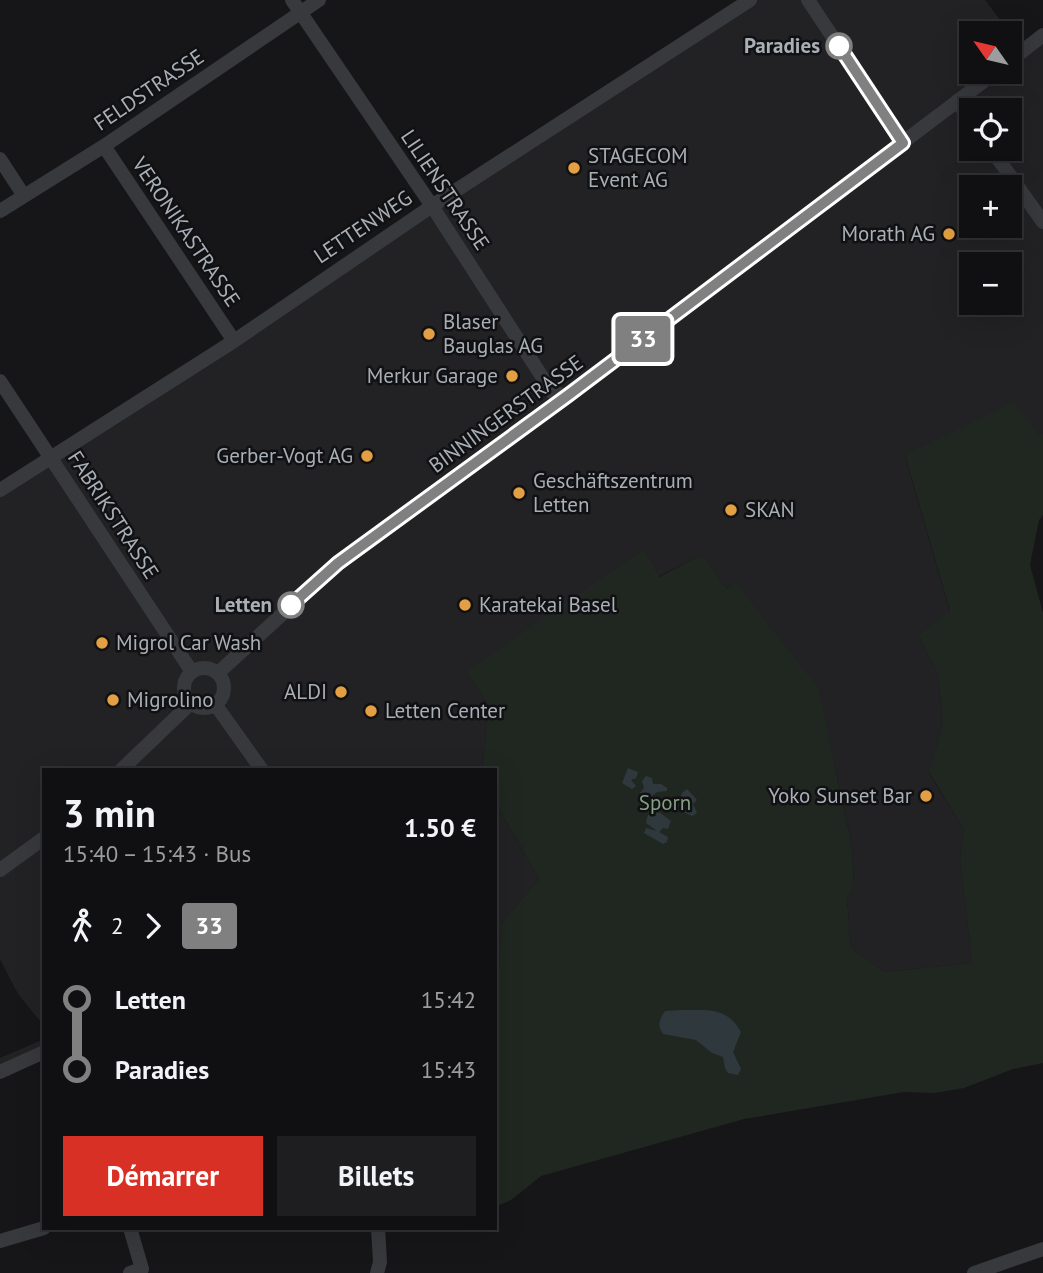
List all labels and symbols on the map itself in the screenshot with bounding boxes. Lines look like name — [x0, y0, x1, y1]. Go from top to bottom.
north arrow — [959, 21, 1022, 84]
place label: Paradies — [744, 32, 820, 59]
marker: Paradies — [826, 33, 852, 59]
street label: FELDSTRASSE — [88, 43, 209, 136]
street label: LILIENSTRASSE — [395, 124, 496, 255]
place label: STAGECOM Event AG — [588, 142, 688, 193]
street label: VERONIKASTRASSE — [126, 151, 246, 312]
marker: STAGECOM Event AG — [566, 160, 582, 176]
street label: LETTENWEG — [308, 184, 417, 269]
place label: Morath AG — [841, 220, 935, 247]
marker: Morath AG — [941, 226, 957, 242]
place label: Blaser Bauglas AG — [443, 308, 543, 359]
line badge: 33 — [612, 316, 674, 362]
marker: Blaser Bauglas AG — [421, 326, 437, 342]
street label: BINNINGERSTRASSE — [423, 349, 588, 479]
place label: Merkur Garage — [367, 362, 498, 389]
marker: Merkur Garage — [504, 368, 520, 384]
place label: Gerber-Vogt AG — [216, 442, 353, 469]
street label: FABRIKSTRASSE — [62, 446, 165, 584]
marker: Gerber-Vogt AG — [359, 448, 375, 464]
place label: Geschäftszentrum Letten — [533, 467, 693, 518]
marker: Geschäftszentrum Letten — [511, 485, 527, 501]
place label: SKAN — [745, 496, 795, 523]
marker: SKAN — [723, 502, 739, 518]
place label: Letten — [215, 591, 272, 618]
place label: Karatekai Basel — [479, 591, 617, 618]
marker: Letten — [278, 592, 304, 618]
marker: Karatekai Basel — [457, 597, 473, 613]
place label: Migrol Car Wash — [116, 629, 261, 656]
marker: Migrol Car Wash — [94, 635, 110, 651]
place label: ALDI — [284, 678, 327, 705]
marker: ALDI — [333, 684, 349, 700]
place label: Migrolino — [127, 686, 213, 713]
marker: Migrolino — [105, 692, 121, 708]
place label: Letten Center — [385, 697, 505, 724]
marker: Letten Center — [363, 703, 379, 719]
place label: Yoko Sunset Bar — [768, 782, 912, 809]
marker: Yoko Sunset Bar — [918, 788, 934, 804]
park label: Sporn — [639, 789, 691, 816]

